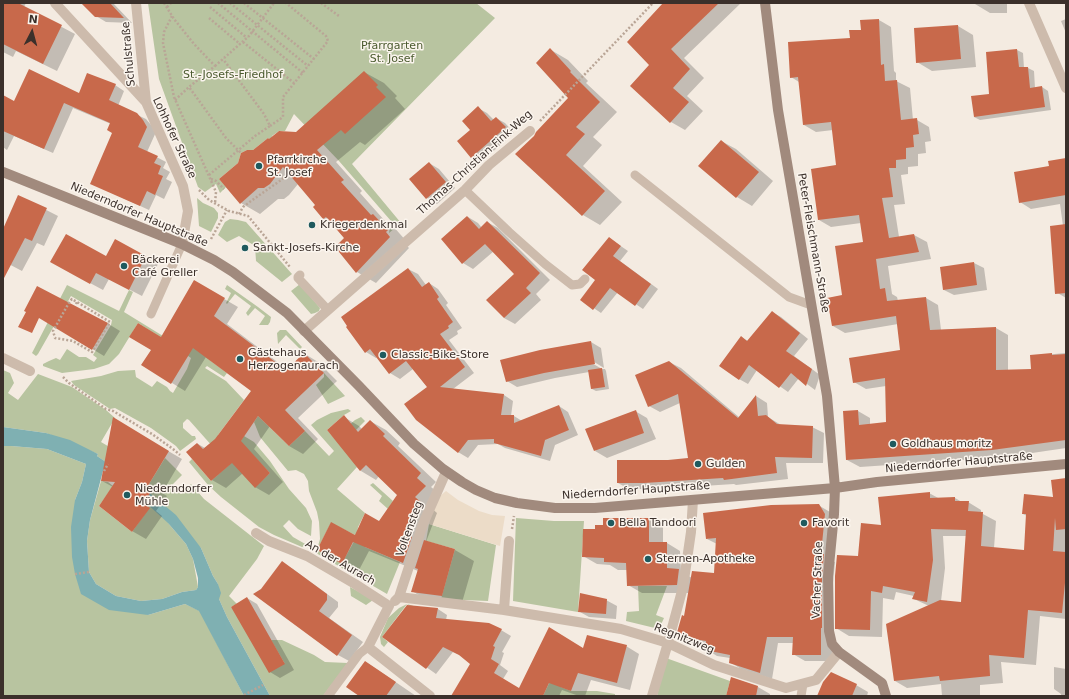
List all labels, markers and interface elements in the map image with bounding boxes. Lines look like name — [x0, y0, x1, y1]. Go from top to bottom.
north arrow — [12, 12, 52, 52]
text: N — [28, 13, 39, 27]
street label: Schulstraße — [120, 21, 138, 87]
park label: Pfarrgarten St. Josef — [361, 39, 423, 65]
park label: St.-Josefs-Friedhof — [183, 68, 283, 82]
street label: Lohhofer Straße — [149, 95, 199, 181]
street label: Thomas-Christian-Fink-Weg — [415, 108, 535, 218]
place label: Pfarrkirche St. Josef — [267, 153, 327, 179]
marker: Pfarrkirche St. Josef — [254, 161, 264, 171]
street label: Peter-Fleischmann-Straße — [794, 172, 832, 314]
street label: Niederndorfer Hauptstraße — [68, 180, 210, 250]
place label: Kriegerdenkmal — [320, 218, 407, 232]
marker: Kriegerdenkmal — [307, 220, 317, 230]
place label: Sankt-Josefs-Kirche — [253, 241, 359, 255]
marker: Sankt-Josefs-Kirche — [240, 243, 250, 253]
place label: Bäckerei Café Greller — [132, 253, 198, 279]
marker: Bäckerei Café Greller — [119, 261, 129, 271]
place label: Gästehaus Herzogenaurach — [248, 346, 339, 372]
place label: Classic-Bike-Store — [391, 348, 489, 362]
marker: Classic-Bike-Store — [378, 350, 388, 360]
marker: Gästehaus Herzogenaurach — [235, 354, 245, 364]
place label: Goldhaus moritz — [901, 437, 991, 451]
marker: Goldhaus moritz — [888, 439, 898, 449]
street label: Niederndorfer Hauptstraße — [885, 450, 1033, 476]
place label: Gulden — [706, 457, 745, 471]
marker: Gulden — [693, 459, 703, 469]
street label: Niederndorfer Hauptstraße — [562, 479, 710, 503]
place label: Niederndorfer Mühle — [135, 482, 212, 508]
marker: Niederndorfer Mühle — [122, 490, 132, 500]
street label: Voltensteg — [394, 499, 426, 559]
place label: Bella Tandoori — [619, 516, 696, 530]
place label: Favorit — [812, 516, 849, 530]
marker: Bella Tandoori — [606, 518, 616, 528]
marker: Favorit — [799, 518, 809, 528]
street label: An der Aurach — [303, 538, 377, 588]
street label: Vacher Straße — [810, 541, 826, 619]
place label: Sternen-Apotheke — [656, 552, 755, 566]
marker: Sternen-Apotheke — [643, 554, 653, 564]
street label: Regnitzweg — [652, 621, 716, 657]

